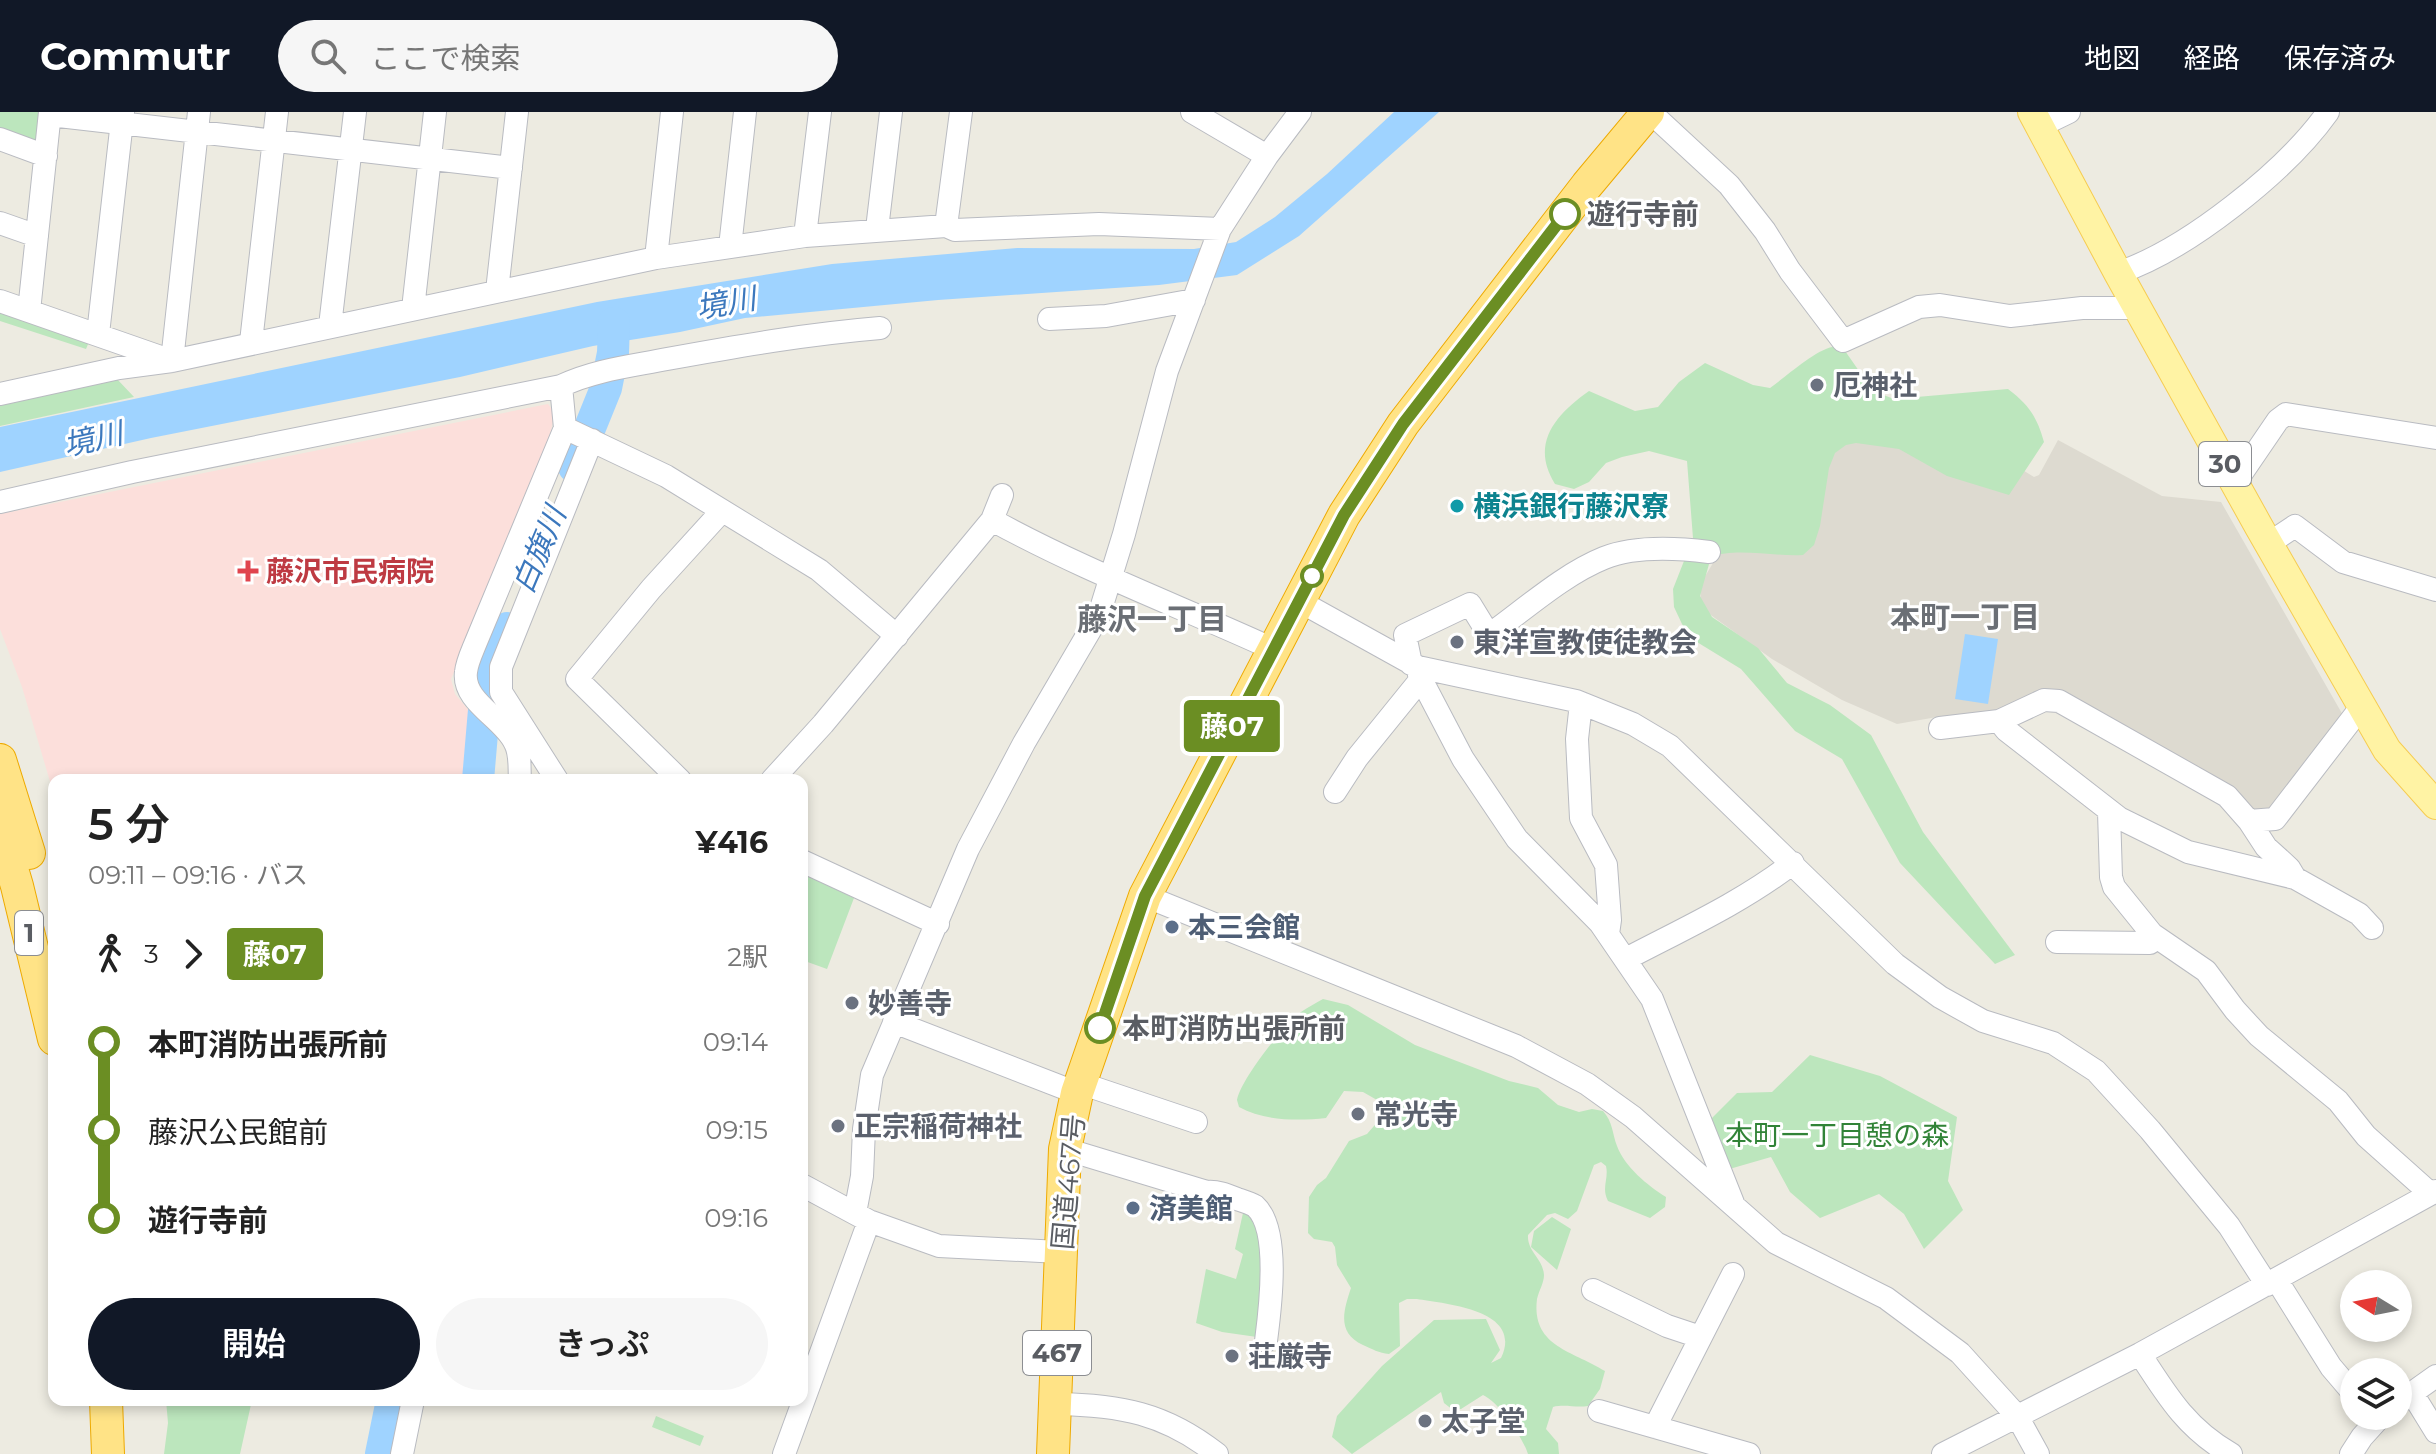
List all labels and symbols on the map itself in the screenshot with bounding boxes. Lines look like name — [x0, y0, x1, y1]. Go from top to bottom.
place label: 遊行寺前 — [1587, 197, 1699, 231]
marker: 遊行寺前 — [1550, 199, 1580, 229]
water label: 境川 — [693, 279, 762, 326]
place label: 厄神社 — [1833, 368, 1917, 402]
marker: 厄神社 — [1808, 376, 1826, 394]
water label: 境川 — [60, 414, 129, 464]
road number: 30 — [2199, 442, 2251, 486]
place label: 横浜銀行藤沢寮 — [1473, 489, 1669, 523]
marker: 横浜銀行藤沢寮 — [1448, 497, 1466, 515]
water label: 白旗川 — [504, 499, 575, 599]
place label: 藤沢市民病院 — [266, 554, 434, 588]
marker: 藤沢市民病院 — [237, 560, 259, 582]
unlabelled marker — [1301, 565, 1323, 587]
district label: 本町一丁目 — [1890, 599, 2040, 636]
district label: 藤沢一丁目 — [1077, 601, 1227, 638]
place label: 東洋宣教使徒教会 — [1473, 625, 1697, 659]
marker: 東洋宣教使徒教会 — [1448, 633, 1466, 651]
line badge: 藤07 — [1186, 700, 1278, 752]
place label: 本三会館 — [1188, 910, 1300, 944]
road number: 1 — [15, 911, 43, 955]
marker: 本三会館 — [1163, 918, 1181, 936]
place label: 妙善寺 — [868, 986, 952, 1020]
marker: 妙善寺 — [843, 994, 861, 1012]
place label: 本町消防出張所前 — [1122, 1011, 1346, 1045]
marker: 本町消防出張所前 — [1085, 1013, 1115, 1043]
place label: 常光寺 — [1374, 1097, 1458, 1131]
marker: 常光寺 — [1349, 1105, 1367, 1123]
place label: 正宗稲荷神社 — [854, 1109, 1022, 1143]
street label: 国道467号 — [1045, 1113, 1091, 1251]
marker: 正宗稲荷神社 — [829, 1117, 847, 1135]
park label: 本町一丁目憩の森 — [1725, 1118, 1949, 1152]
place label: 済美館 — [1149, 1191, 1233, 1225]
marker: 済美館 — [1124, 1199, 1142, 1217]
north arrow — [2340, 1270, 2412, 1342]
road number: 467 — [1023, 1331, 1091, 1375]
place label: 荘厳寺 — [1248, 1339, 1332, 1373]
marker: 荘厳寺 — [1223, 1347, 1241, 1365]
place label: 太子堂 — [1441, 1404, 1525, 1438]
marker: 太子堂 — [1416, 1412, 1434, 1430]

